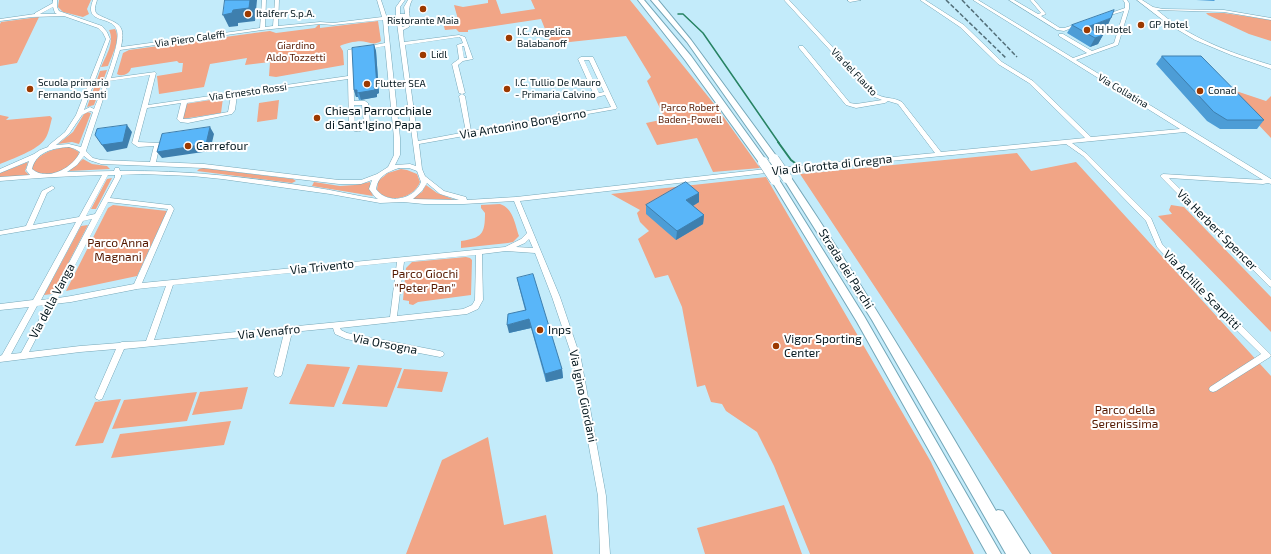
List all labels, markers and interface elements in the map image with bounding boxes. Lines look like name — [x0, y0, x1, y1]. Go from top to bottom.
marker: Ristorante Maia — [418, 4, 428, 14]
place label: Italferr S.p.A. — [256, 8, 315, 20]
marker: Italferr S.p.A. — [243, 9, 253, 19]
place label: Ristorante Maia — [387, 15, 459, 27]
place label: GP Hotel — [1149, 19, 1188, 31]
marker: GP Hotel — [1136, 20, 1146, 30]
place label: IH Hotel — [1095, 24, 1131, 36]
marker: IH Hotel — [1082, 25, 1092, 35]
place label: I.C. Angelica Balabanoff — [517, 26, 571, 50]
street label: Via Piero Caleffi — [154, 28, 226, 50]
marker: I.C. Angelica Balabanoff — [504, 33, 514, 43]
park label: Giardino Aldo Tozzetti — [267, 40, 325, 64]
street label: Via del Flauto — [828, 46, 880, 98]
place label: Lidl — [431, 49, 447, 61]
marker: Lidl — [418, 50, 428, 60]
street label: Via Collatina — [1096, 71, 1150, 111]
place label: Scuola primaria Fernando Santi — [38, 77, 109, 100]
place label: I.C. Tullio De Mauro - Primaria Calvino — [515, 77, 601, 100]
place label: Flutter SEA — [375, 78, 426, 90]
marker: Flutter SEA — [362, 79, 372, 89]
street label: Via Ernesto Rossi — [208, 81, 288, 103]
marker: Scuola primaria Fernando Santi — [25, 84, 35, 94]
marker: I.C. Tullio De Mauro - Primaria Calvino — [502, 84, 512, 94]
place label: Conad — [1208, 85, 1236, 97]
marker: Conad — [1195, 86, 1205, 96]
park label: Parco Robert Baden-Powell — [658, 102, 722, 126]
place label: Chiesa Parrocchiale di Sant'Igino Papa — [325, 104, 432, 132]
street label: Via Antonino Bongiorno — [459, 106, 587, 142]
marker: Chiesa Parrocchiale di Sant'Igino Papa — [312, 113, 322, 123]
place label: Carrefour — [196, 139, 248, 153]
marker: Carrefour — [183, 141, 193, 151]
street label: Via di Grotta di Gregna — [771, 152, 893, 178]
street label: Via Herbert Spencer — [1174, 187, 1260, 273]
street label: Strada dei Parchi — [816, 226, 876, 312]
park label: Parco Anna Magnani — [87, 236, 149, 264]
street label: Via Achille Scarpitti — [1160, 247, 1244, 333]
street label: Via Trivento — [289, 256, 355, 278]
street label: Via della Vanga — [26, 261, 78, 341]
park label: Parco Giochi "Peter Pan" — [392, 267, 458, 295]
street label: Via Venafro — [237, 322, 301, 342]
place label: Inps — [548, 323, 571, 337]
marker: Inps — [535, 325, 545, 335]
street label: Via Orsogna — [351, 331, 419, 357]
place label: Vigor Sporting Center — [784, 332, 862, 360]
marker: Vigor Sporting Center — [771, 341, 781, 351]
street label: Via Igino Giordani — [566, 348, 600, 444]
park label: Parco della Serenissima — [1092, 403, 1158, 431]

